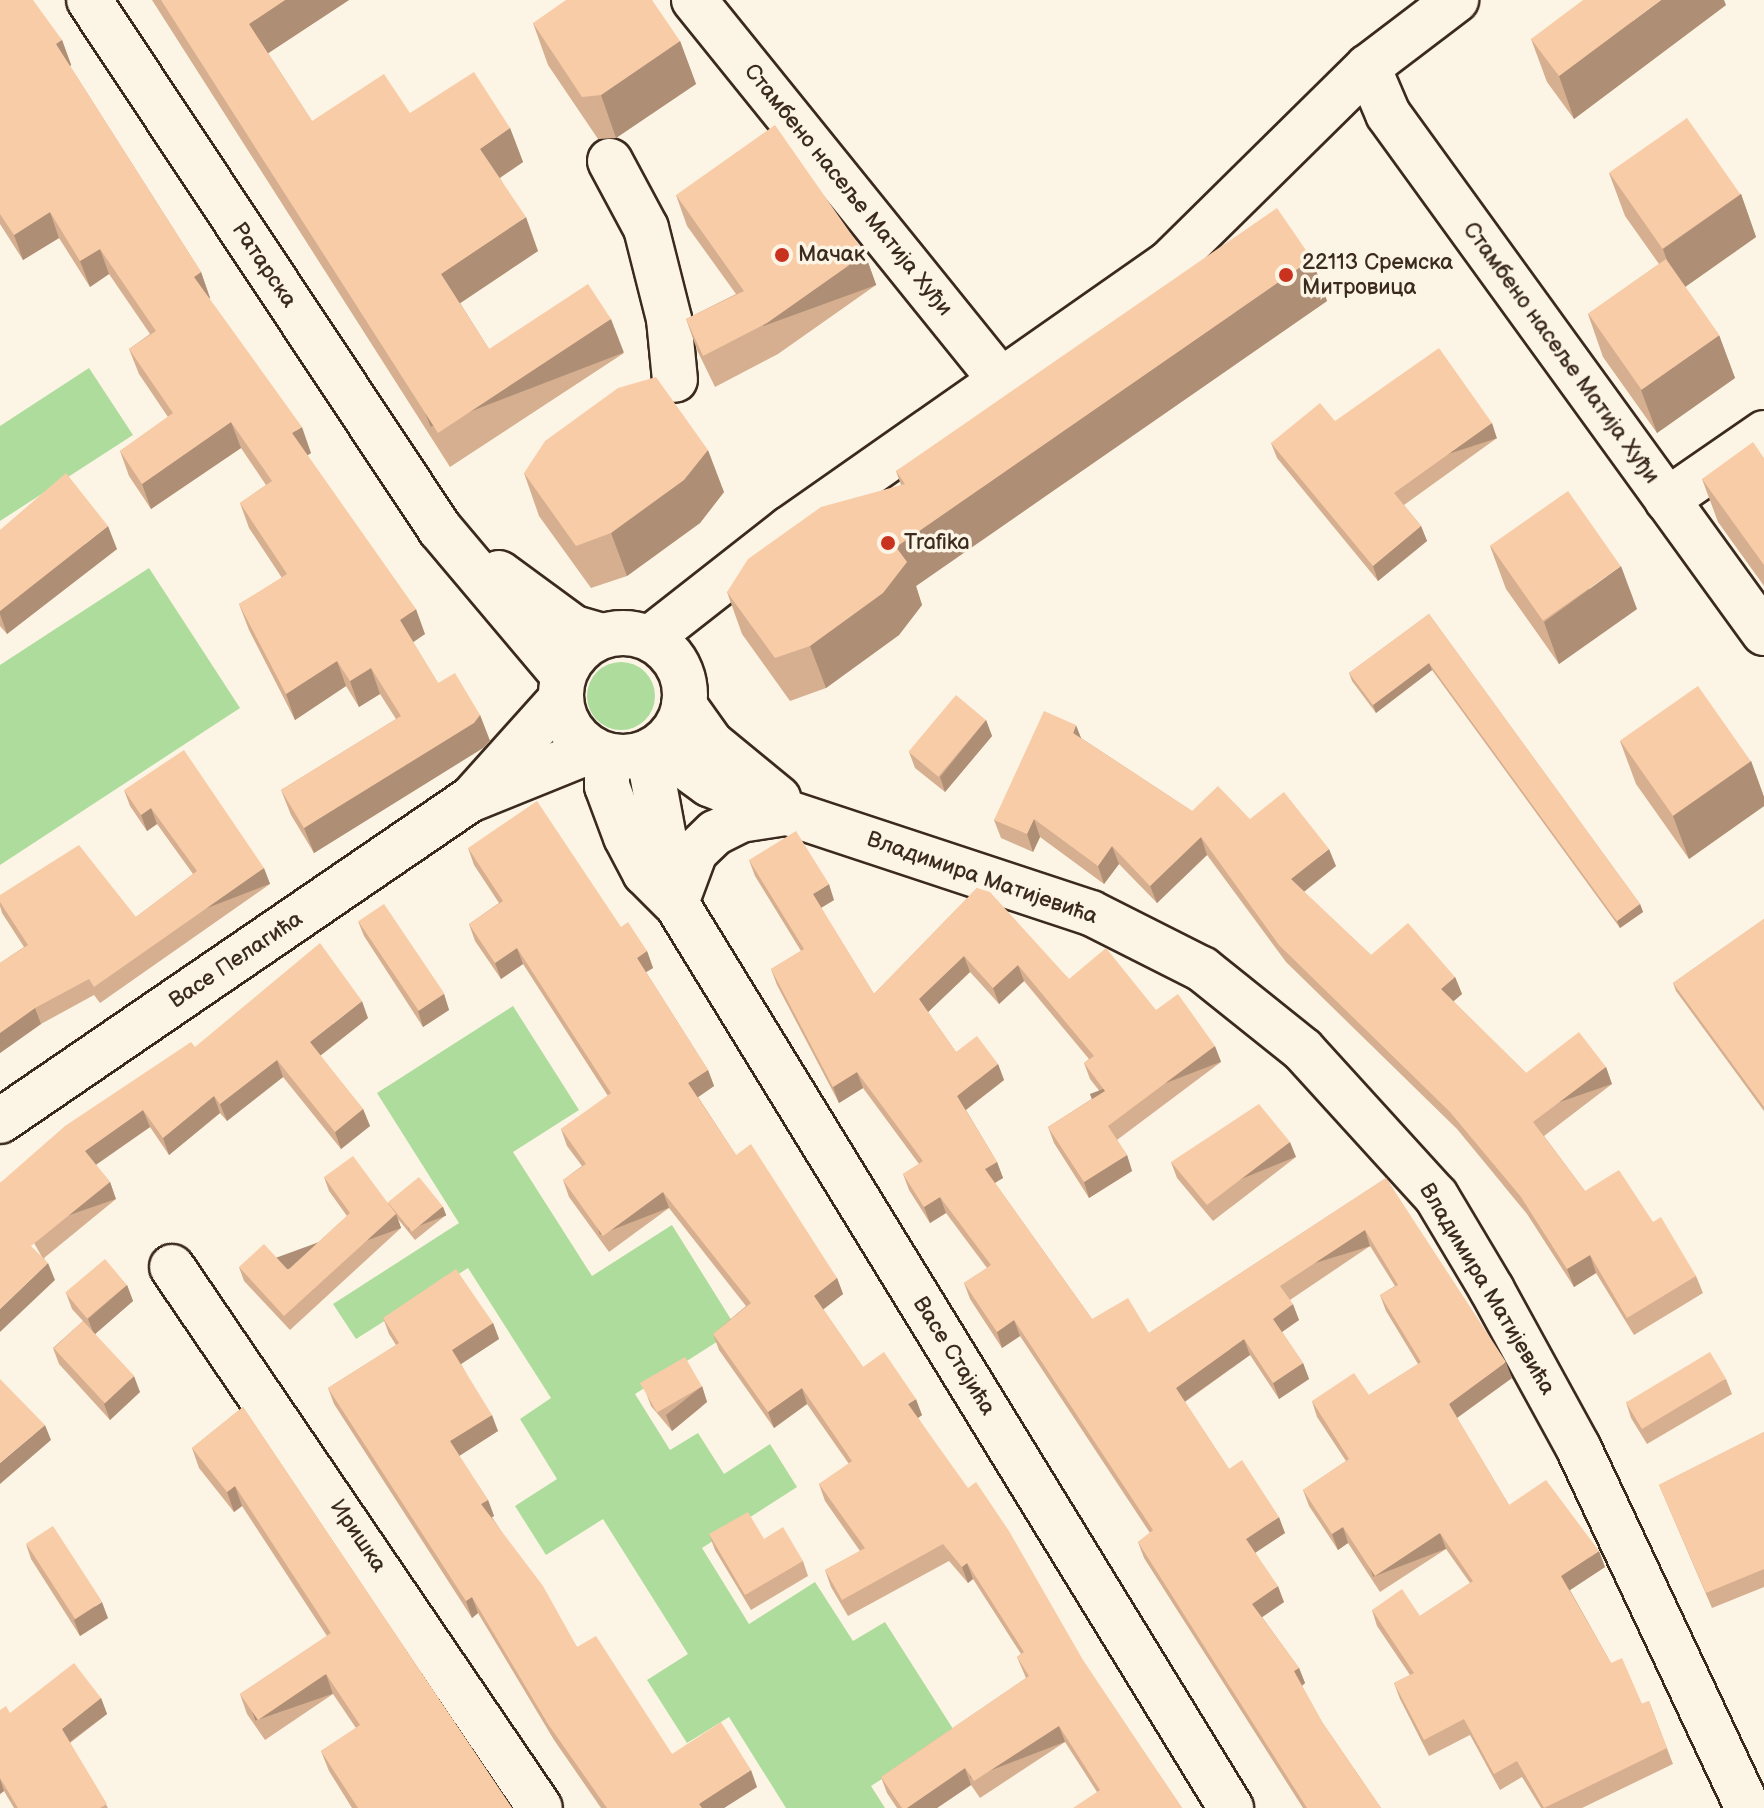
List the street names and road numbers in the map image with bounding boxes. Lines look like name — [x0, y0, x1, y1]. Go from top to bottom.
street label: Стамбено насеље Матија Хуђи — [738, 59, 958, 321]
street label: Ратарска — [226, 217, 302, 313]
street label: Стамбено насеље Матија Хуђи — [1457, 217, 1665, 489]
street label: Владимира Матијевића — [863, 826, 1101, 930]
street label: Васе Пелагића — [164, 906, 308, 1014]
street label: Владимира Матијевића — [1413, 1178, 1561, 1400]
street label: Васе Стајића — [907, 1292, 1001, 1420]
street label: Иришка — [324, 1495, 392, 1577]

